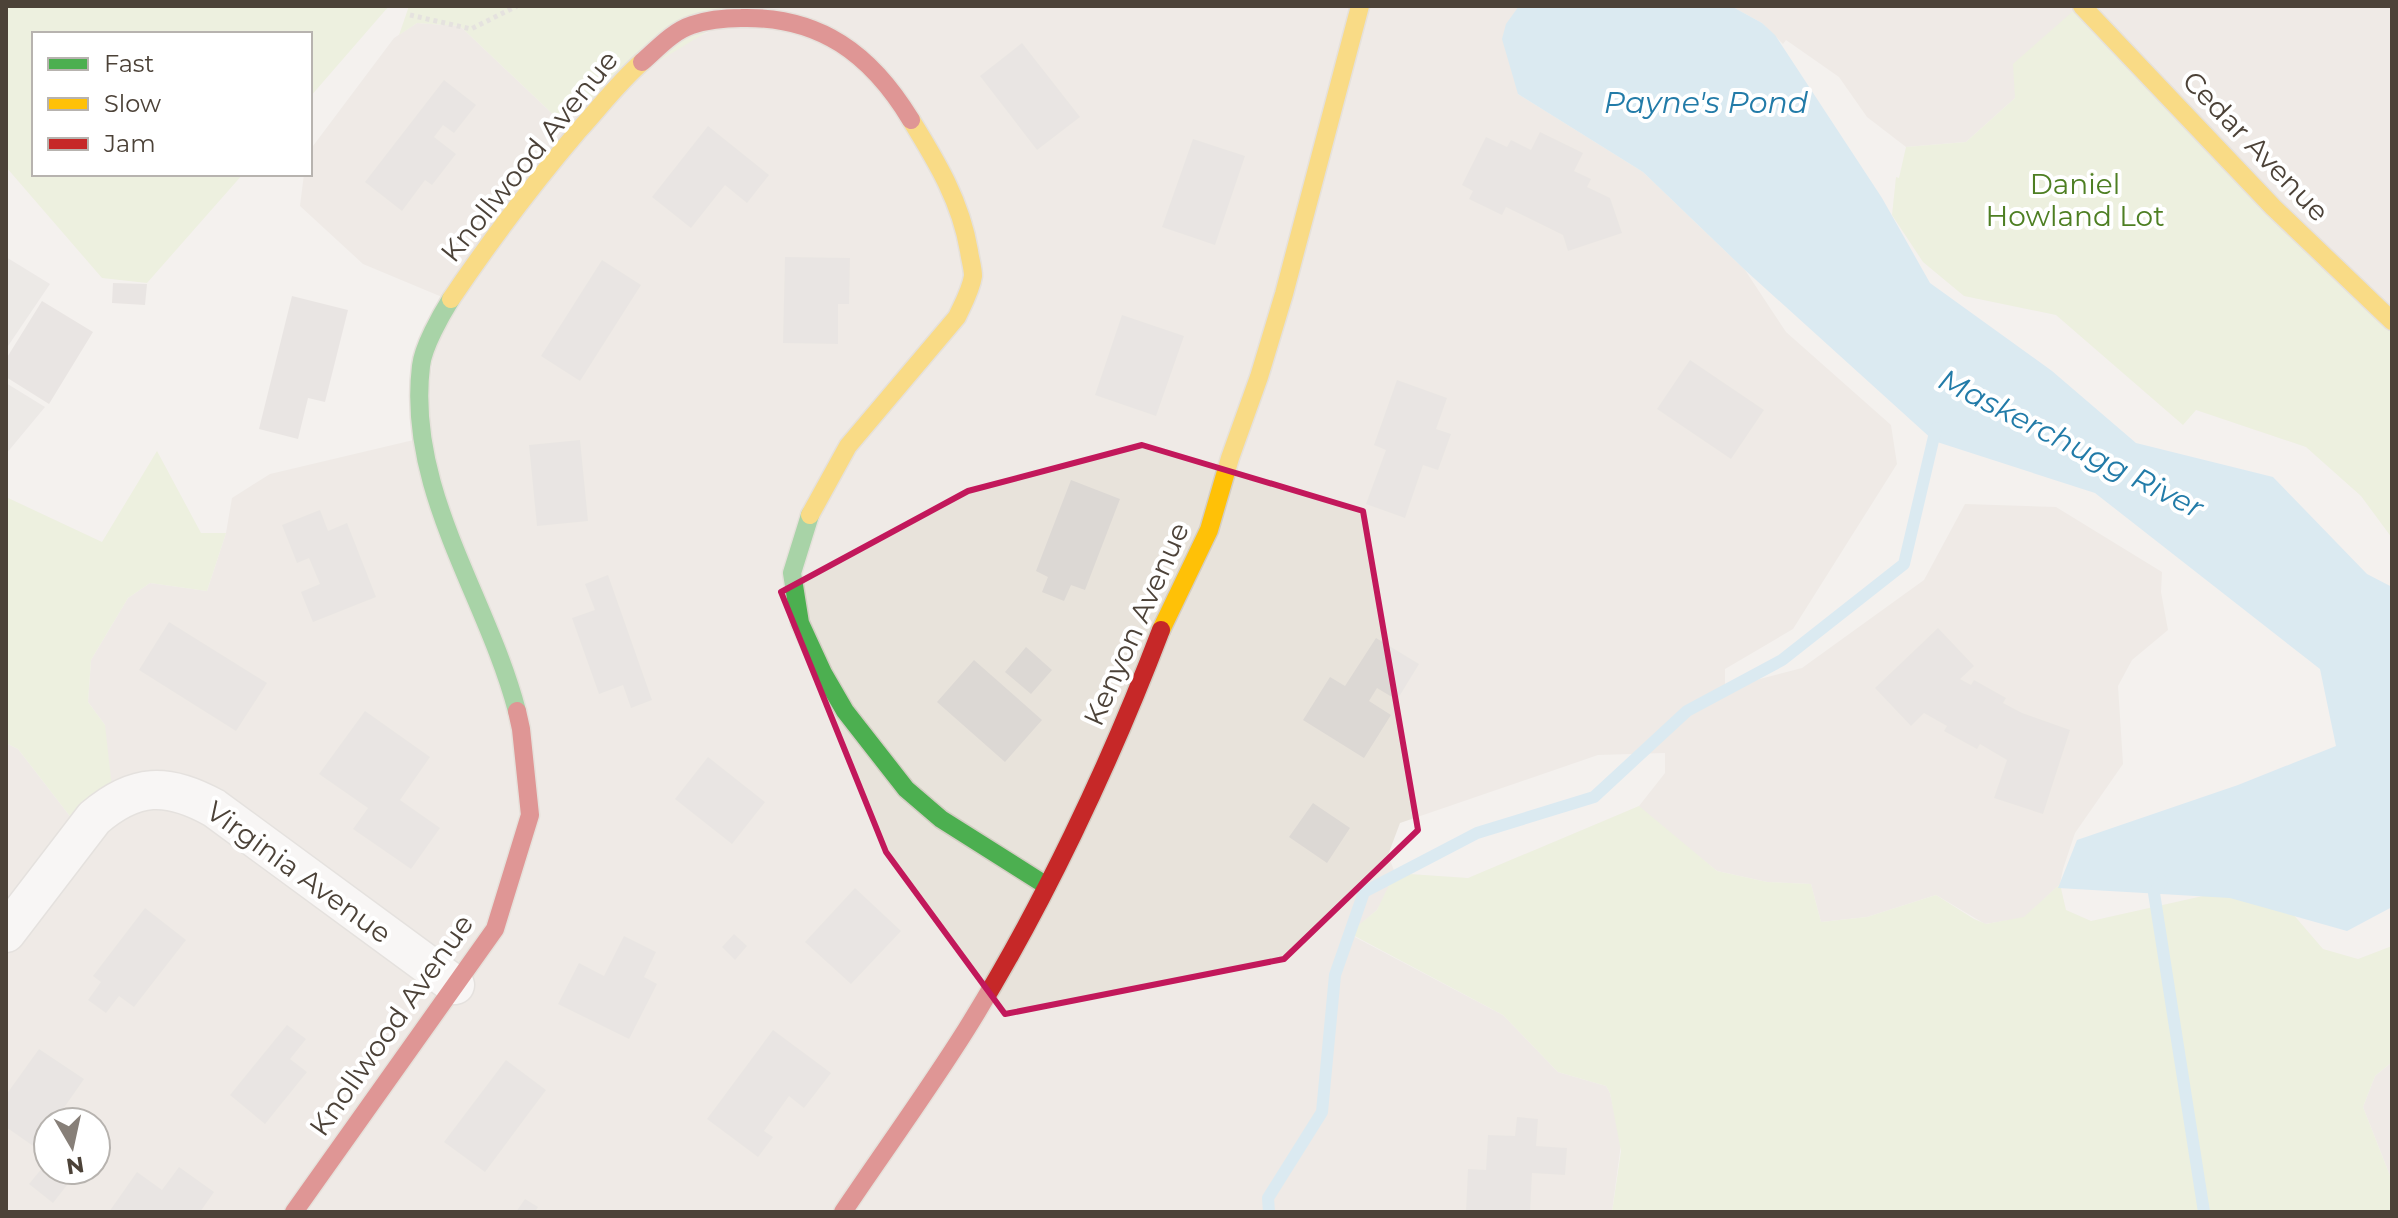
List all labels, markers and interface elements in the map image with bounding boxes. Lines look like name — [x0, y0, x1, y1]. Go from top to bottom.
legend — [32, 32, 312, 176]
street label: Knollwood Avenue — [433, 43, 625, 269]
text: Fast — [104, 49, 155, 78]
street label: Cedar Avenue — [2176, 64, 2336, 228]
water label: Payne's Pond — [1604, 84, 1809, 121]
text: Slow — [104, 89, 161, 118]
text: Jam — [103, 129, 156, 158]
park label: Daniel Howland Lot — [1985, 167, 2165, 233]
water label: Maskerchugg River — [1933, 361, 2211, 527]
street label: Kenyon Avenue — [1076, 517, 1196, 731]
street label: Virginia Avenue — [200, 794, 398, 950]
street label: Knollwood Avenue — [302, 908, 480, 1142]
north arrow — [32, 1106, 112, 1186]
text: N — [64, 1151, 86, 1180]

